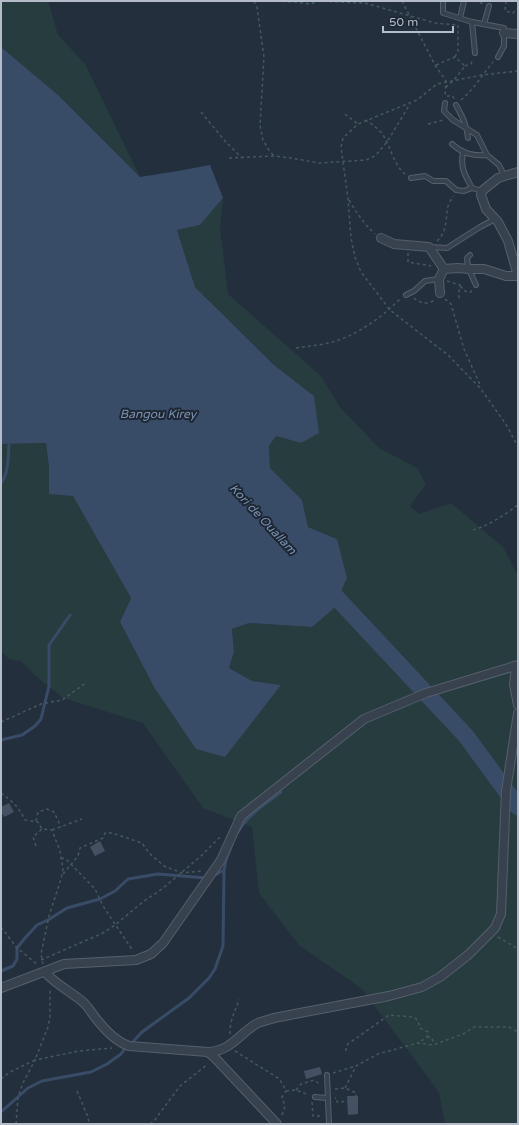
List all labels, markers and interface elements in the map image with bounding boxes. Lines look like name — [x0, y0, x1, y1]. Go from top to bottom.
scale bar — [383, 8, 453, 34]
text: 50 m — [389, 15, 418, 29]
water label: Bangou Kirey — [120, 407, 198, 421]
water label: Kori de Ouallam — [227, 481, 300, 558]

